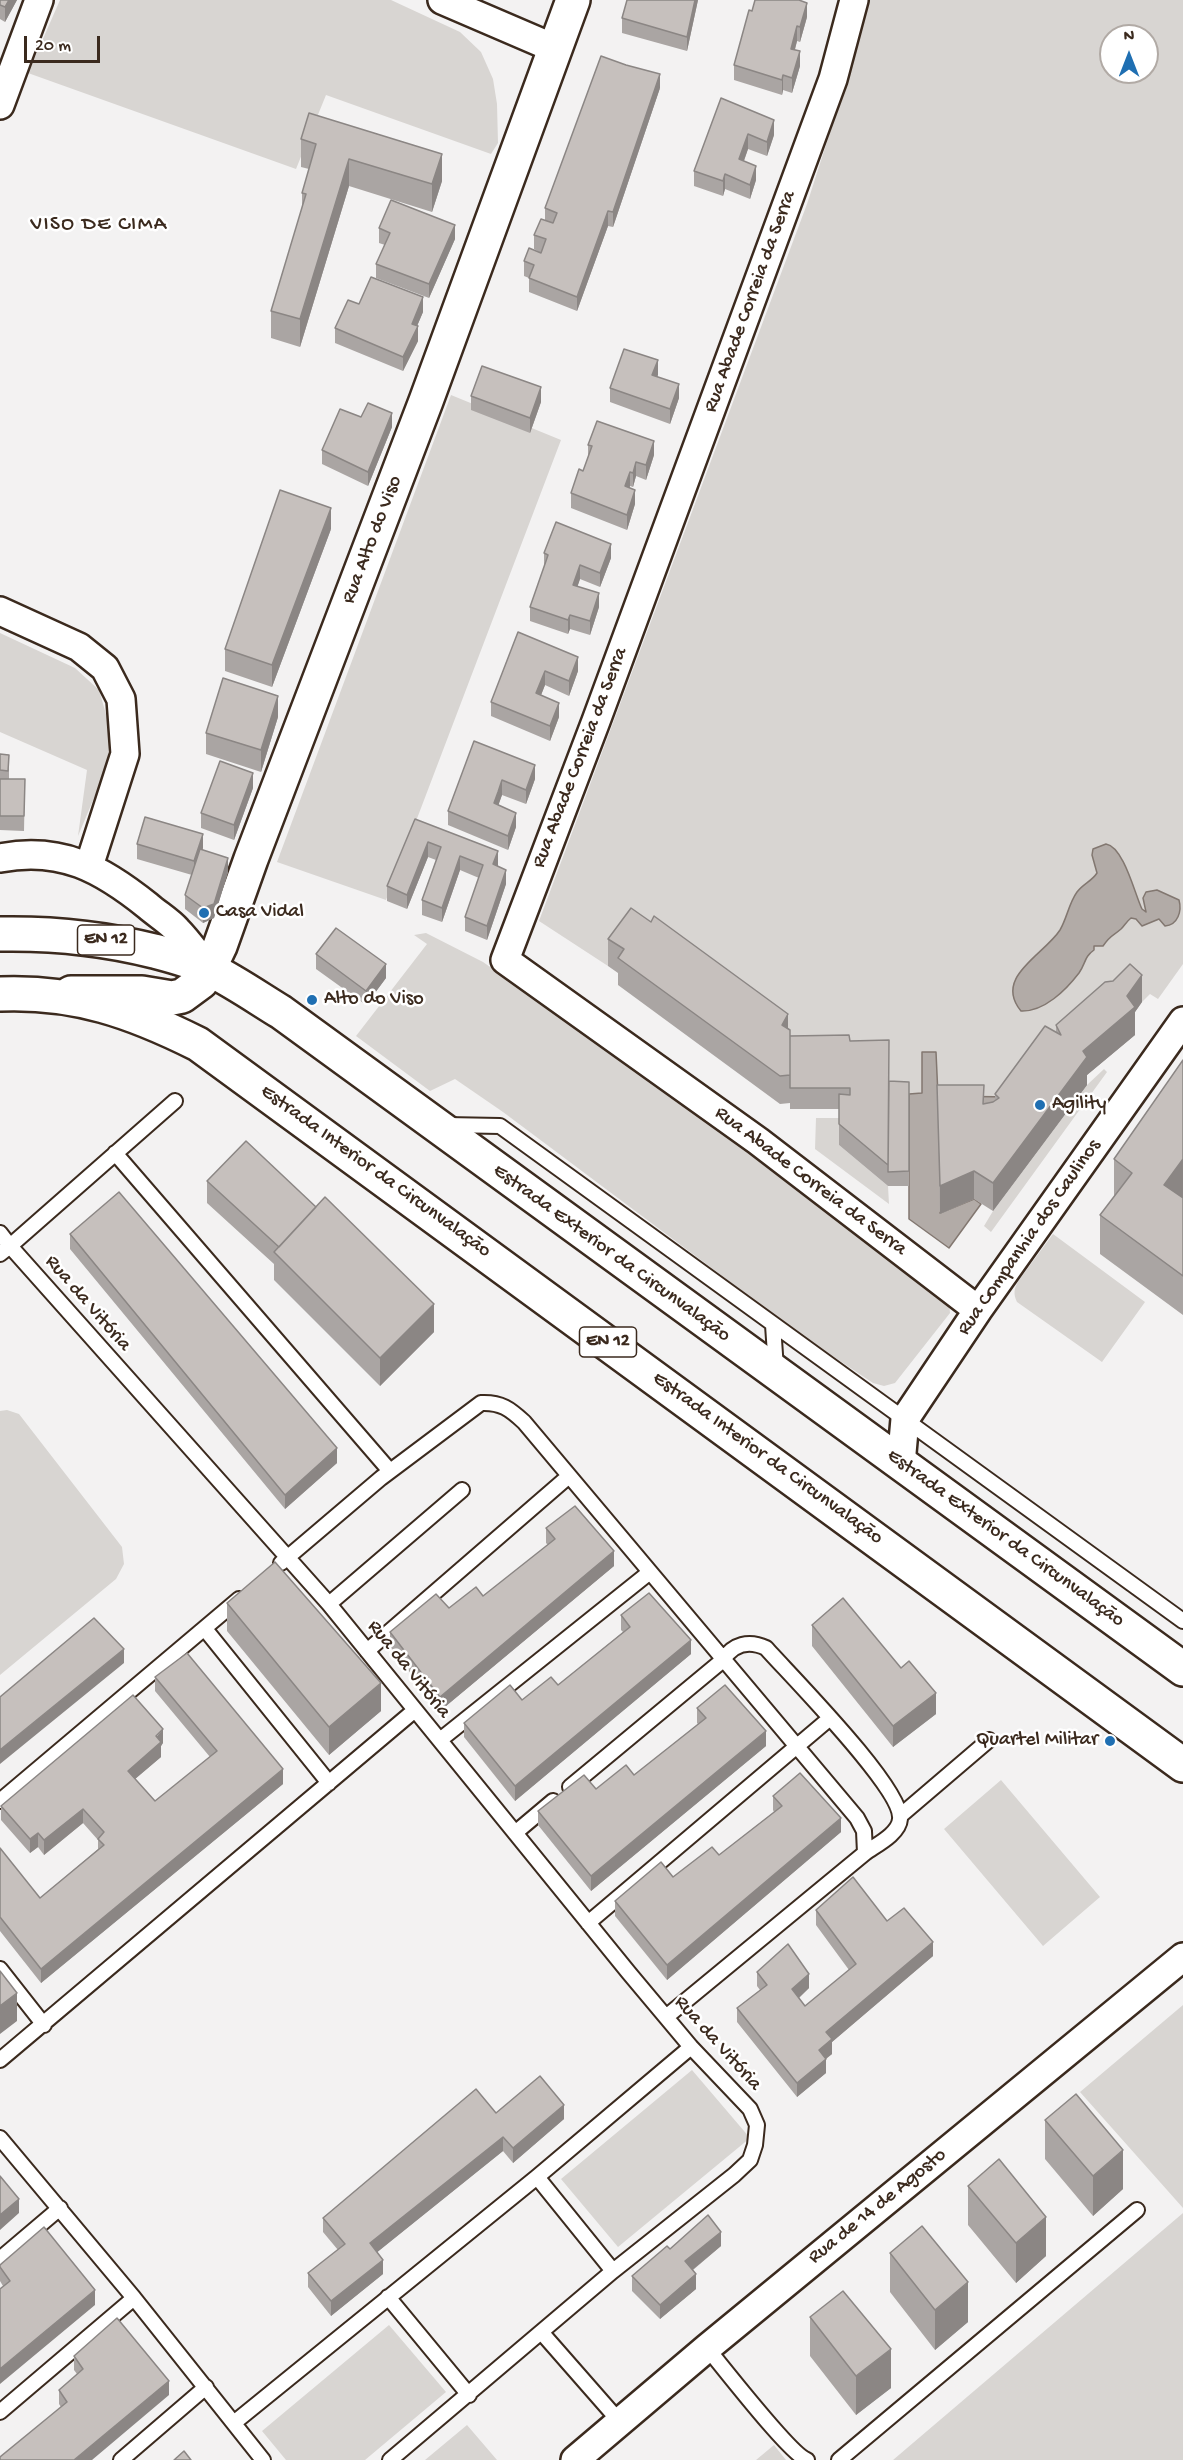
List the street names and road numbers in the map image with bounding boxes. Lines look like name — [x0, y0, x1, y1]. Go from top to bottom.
street label: Rua Abade Correia da Serra — [700, 188, 802, 416]
street label: Rua Alto do Viso — [338, 473, 408, 607]
street label: Rua Abade Correia da Serra — [528, 644, 634, 872]
road number: EN 12 — [78, 925, 134, 955]
street label: Estrada Interior da Circunvalação — [255, 1080, 495, 1264]
street label: Rua Abade Correia da Serra — [709, 1102, 911, 1262]
street label: Rua Companhia dos Caulinos — [953, 1135, 1107, 1341]
street label: Estrada Exterior da Circunvalação — [487, 1160, 735, 1348]
street label: Rua da Vitória — [39, 1251, 135, 1357]
road number: EN 12 — [580, 1327, 636, 1357]
street label: Estrada Interior da Circunvalação — [647, 1367, 887, 1551]
street label: Estrada Exterior da Circunvalação — [881, 1445, 1129, 1633]
street label: Rua da Vitória — [361, 1616, 455, 1724]
street label: Rua da Vitória — [668, 1991, 766, 2097]
street label: Rua de 14 de Agosto — [804, 2144, 952, 2270]

